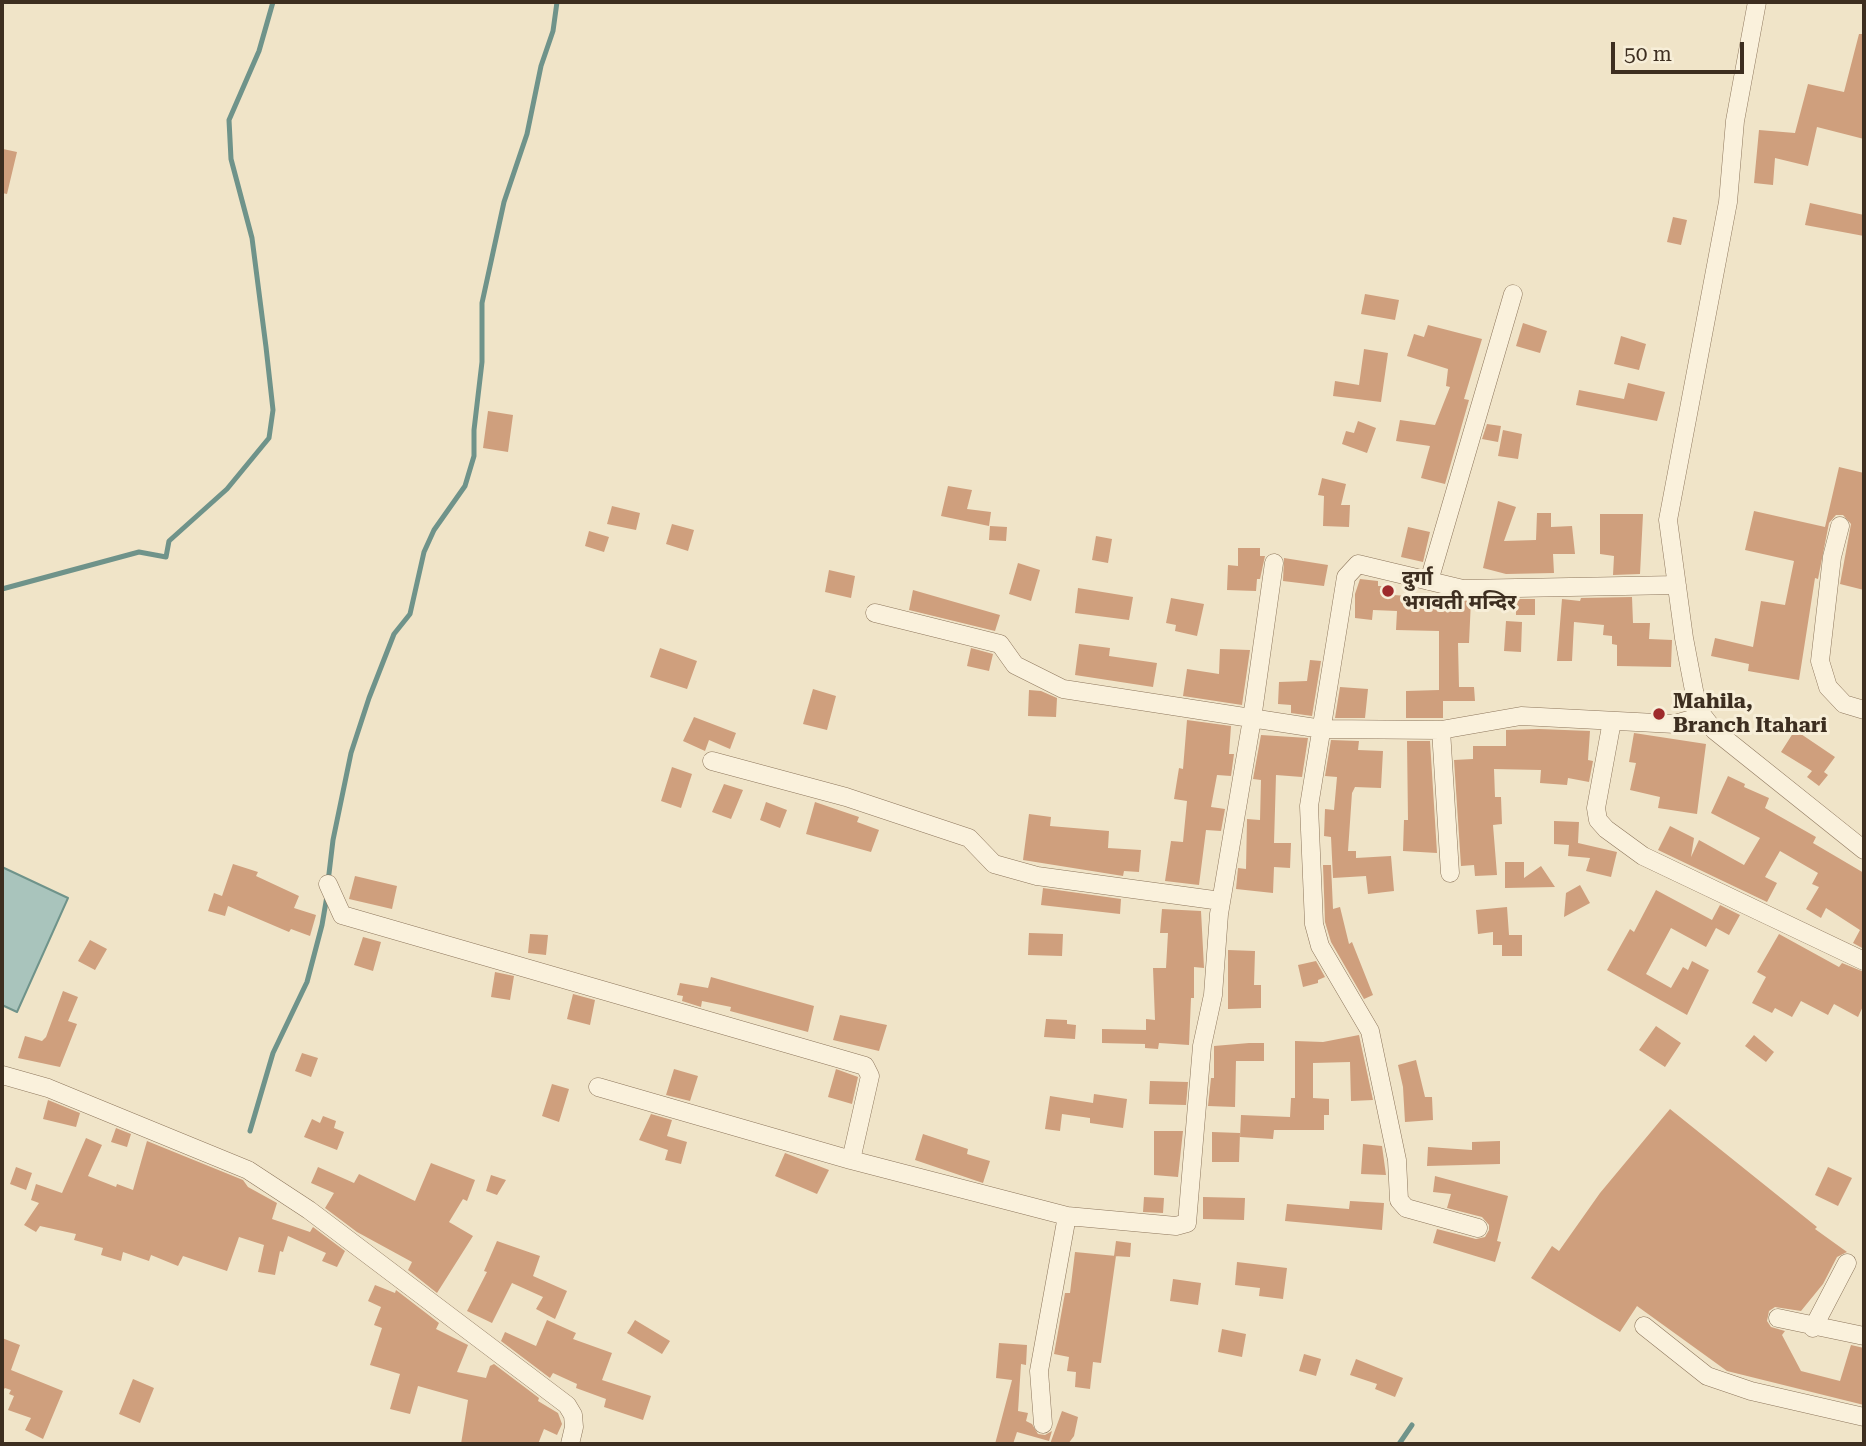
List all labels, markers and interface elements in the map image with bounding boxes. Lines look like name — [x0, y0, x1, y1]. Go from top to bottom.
scale bar — [1614, 28, 1747, 72]
text: 50 m — [1624, 42, 1672, 66]
place label: दुर्गा भगवती मन्दिर — [1402, 566, 1516, 616]
marker: दुर्गा भगवती मन्दिर — [1380, 583, 1396, 599]
place label: Mahila, Branch Itahari — [1673, 689, 1827, 739]
marker: Mahila, Branch Itahari — [1651, 706, 1667, 722]

